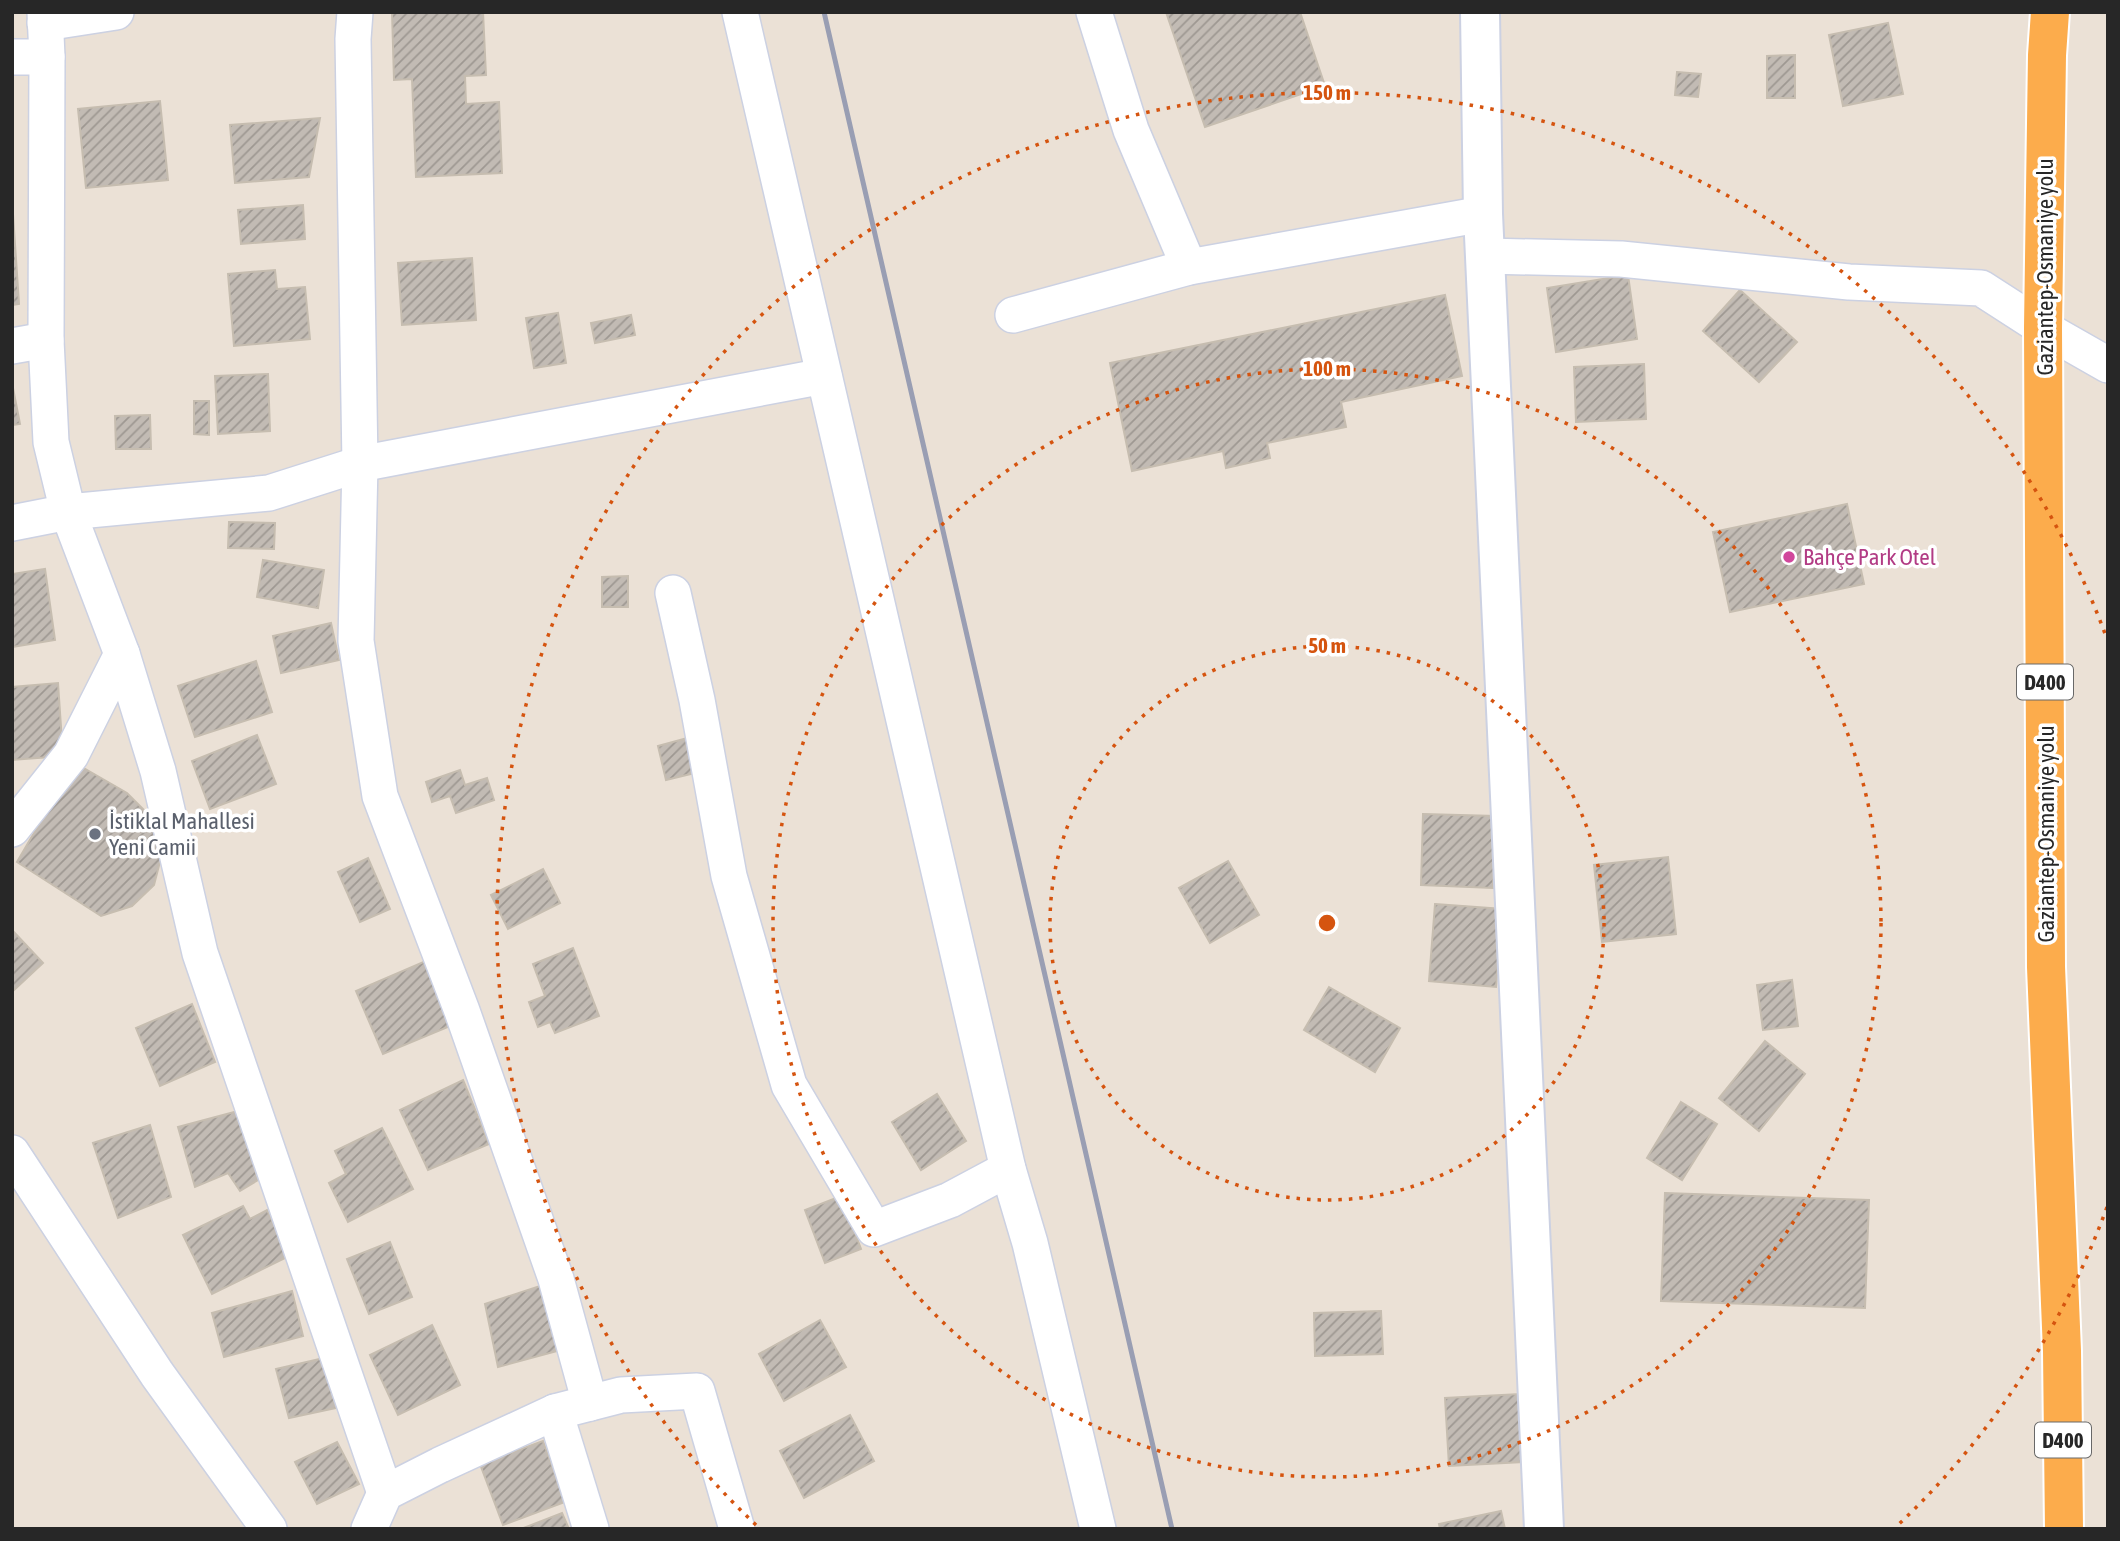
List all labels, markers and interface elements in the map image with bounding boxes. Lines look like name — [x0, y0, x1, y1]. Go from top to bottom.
text: 150 m — [1303, 80, 1351, 104]
street label: Gaziantep-Osmaniye yolu — [2032, 158, 2058, 376]
text: 100 m — [1303, 356, 1351, 380]
place label: Bahçe Park Otel — [1803, 544, 1936, 570]
marker: Bahçe Park Otel — [1781, 549, 1797, 565]
text: 50 m — [1308, 633, 1346, 657]
road number: D400 — [2017, 664, 2073, 700]
street label: Gaziantep-Osmaniye yolu — [2033, 725, 2059, 943]
place label: İstiklal Mahallesi Yeni Camii — [109, 808, 255, 860]
marker: İstiklal Mahallesi Yeni Camii — [87, 826, 103, 842]
centre of rings — [1315, 911, 1339, 935]
road number: D400 — [2035, 1422, 2091, 1458]

